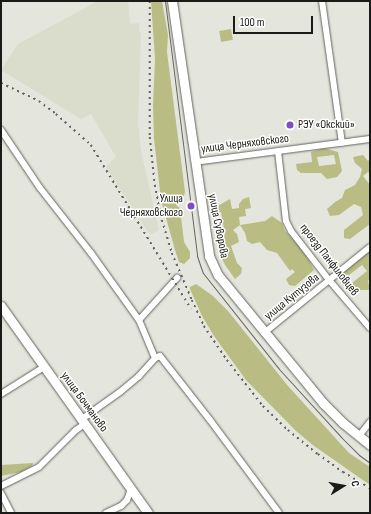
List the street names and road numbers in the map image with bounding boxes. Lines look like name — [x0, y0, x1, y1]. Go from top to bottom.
street label: улица Черняховского — [200, 131, 290, 157]
street label: улица Суворова — [205, 193, 231, 259]
street label: проезд Панфиловцев — [296, 221, 362, 299]
street label: улица Кутузова — [262, 271, 322, 323]
street label: улица Бочманово — [57, 369, 111, 435]

